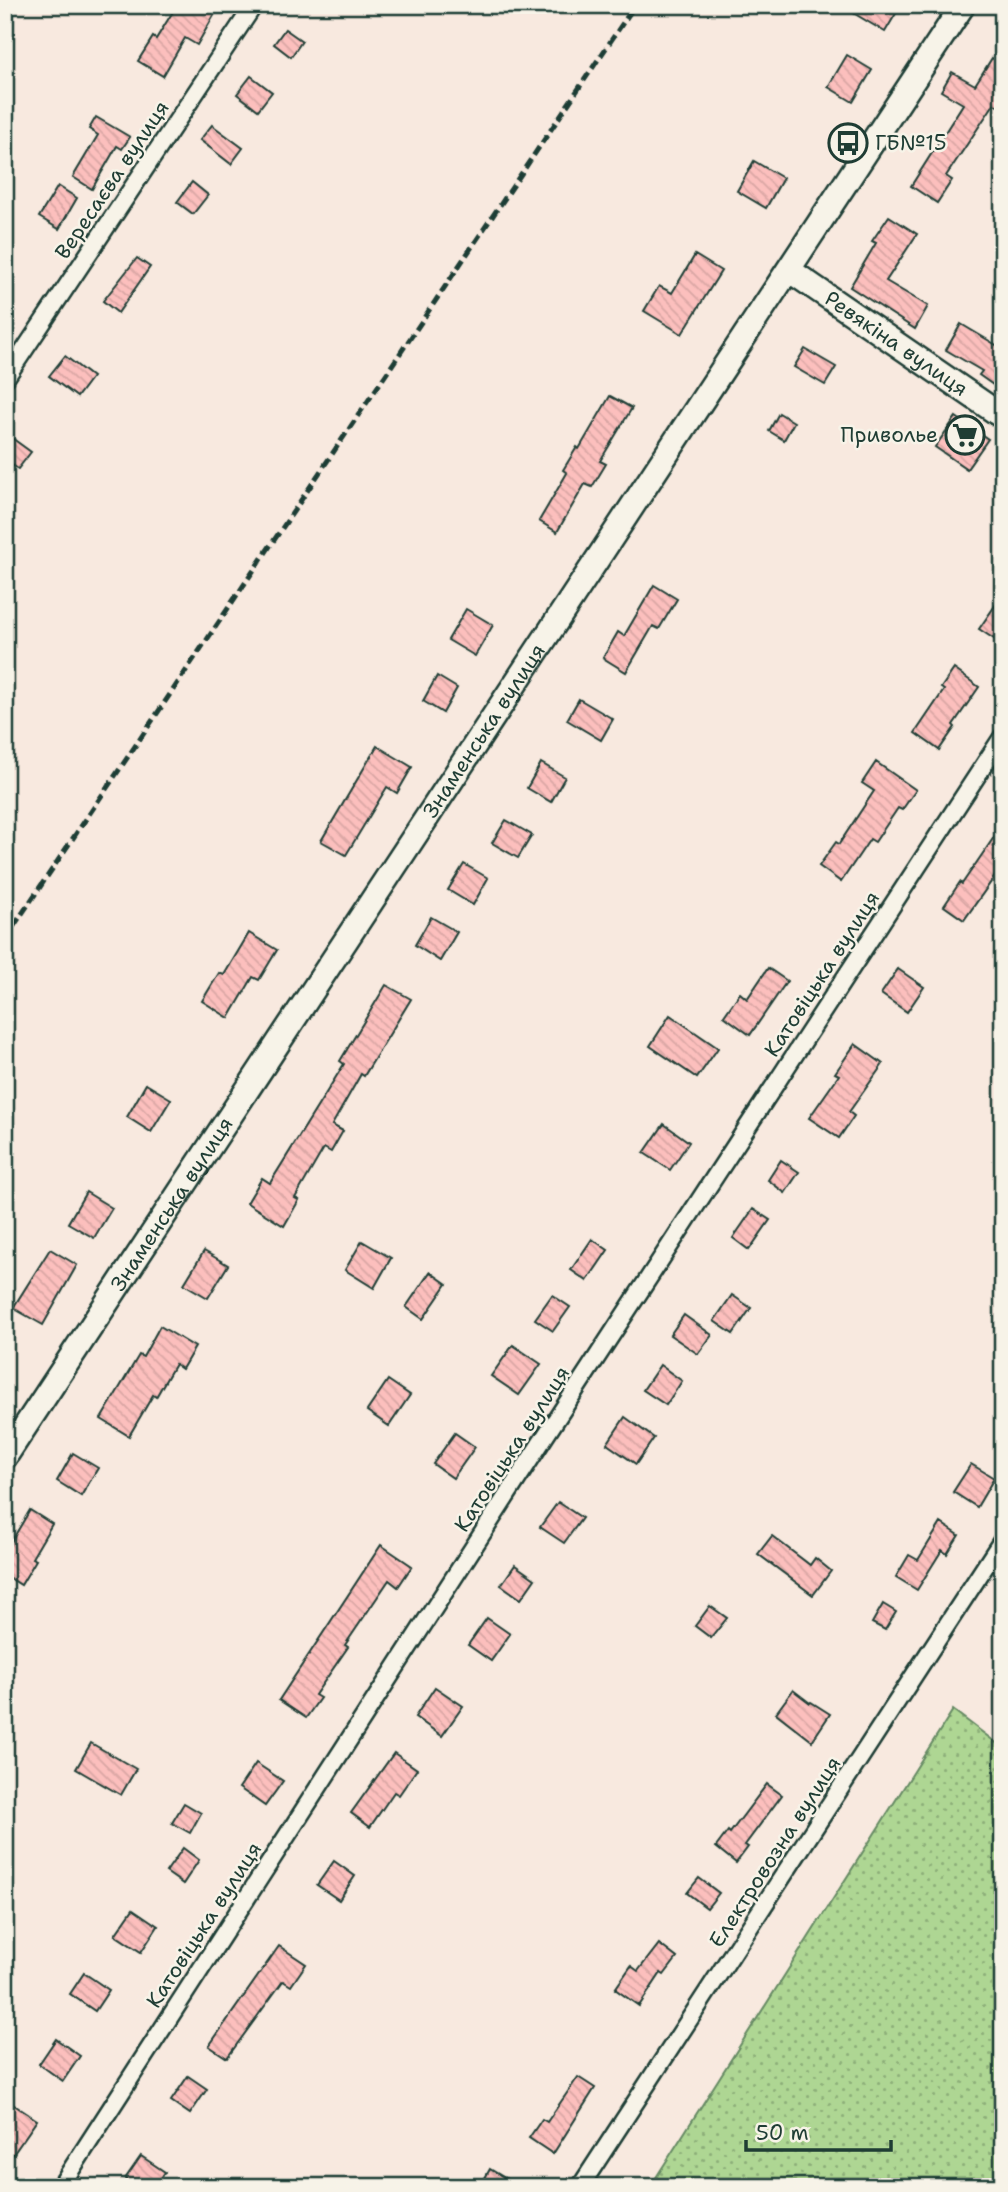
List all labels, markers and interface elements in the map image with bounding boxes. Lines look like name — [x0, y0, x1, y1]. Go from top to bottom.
street label: Вересаєва вулиця — [48, 95, 176, 265]
bus stop icon: ГБ№15 — [827, 122, 869, 164]
place label: ГБ№15 — [875, 129, 947, 157]
street label: Ревякіна вулиця — [819, 285, 973, 403]
supermarket icon: Приволье — [944, 414, 986, 456]
place label: Приволье — [841, 421, 938, 449]
street label: Знаменська вулиця — [416, 638, 552, 823]
street label: Катовіцька вулиця — [758, 886, 886, 1062]
street label: Знаменська вулиця — [104, 1111, 240, 1297]
street label: Катовіцька вулиця — [448, 1361, 576, 1537]
street label: Електровозна вулиця — [703, 1751, 847, 1953]
street label: Катовіцька вулиця — [140, 1837, 268, 2013]
scale bar — [746, 2108, 891, 2152]
text: 50 m — [756, 2119, 809, 2147]

